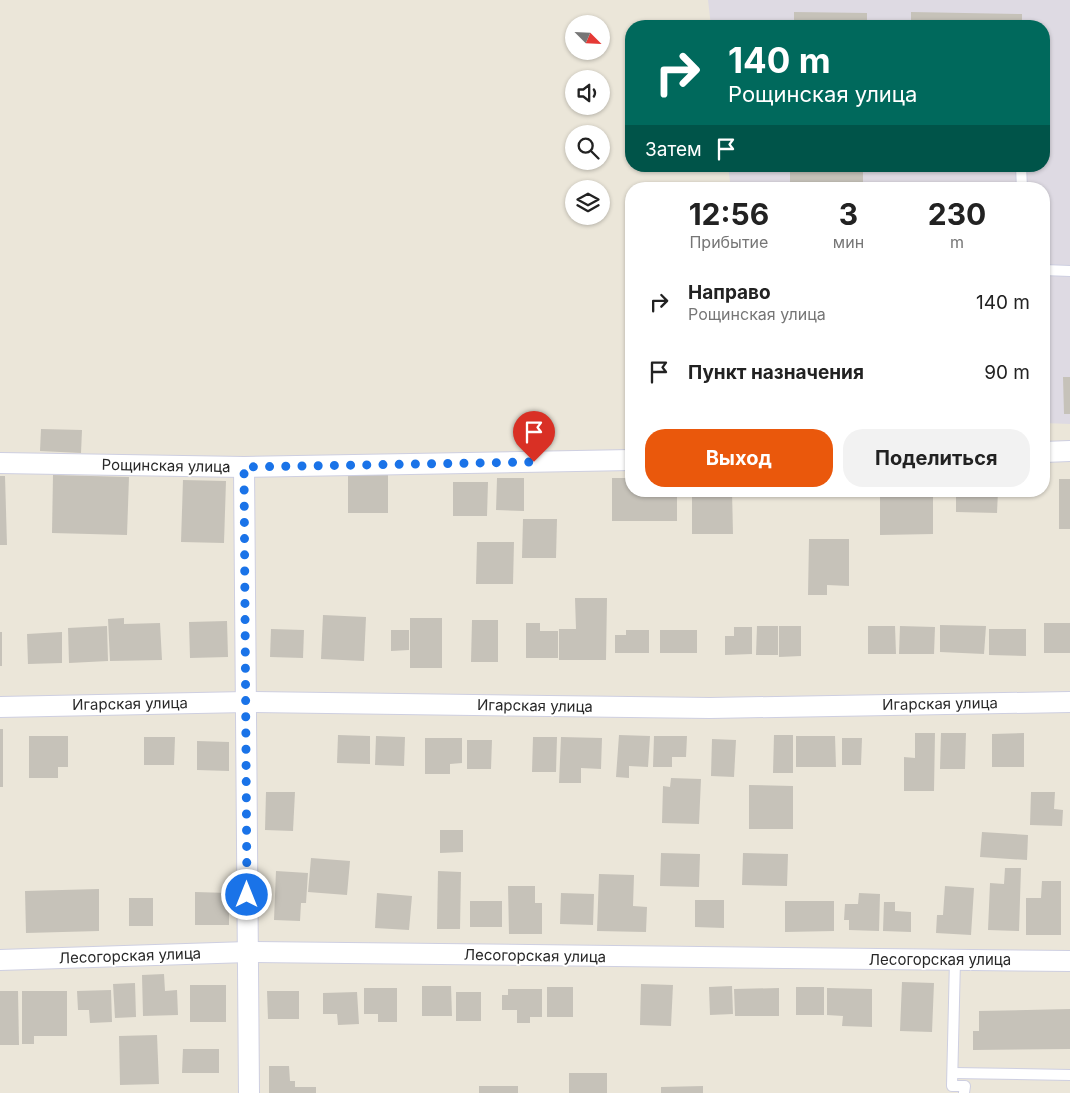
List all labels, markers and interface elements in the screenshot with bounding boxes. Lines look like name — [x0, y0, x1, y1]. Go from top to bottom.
north arrow — [565, 15, 610, 60]
map controls — [565, 15, 610, 225]
text: 140 m — [728, 39, 831, 81]
icon: right — [645, 40, 710, 105]
button: sound — [565, 70, 610, 115]
text: Рощинская улица — [728, 81, 917, 107]
button: search — [565, 125, 610, 170]
icon: arrive — [712, 135, 740, 163]
text: Затем — [645, 138, 702, 161]
button: layers — [565, 180, 610, 225]
text: 12:56 — [689, 196, 769, 232]
text: 3 — [839, 196, 858, 232]
text: 230 — [928, 196, 986, 232]
text: Прибытие — [689, 232, 768, 252]
text: мин — [833, 232, 864, 252]
text: m — [950, 232, 964, 252]
text: Направо — [688, 281, 771, 304]
icon: right — [645, 288, 673, 316]
text: 140 m — [976, 291, 1030, 314]
text: Рощинская улица — [688, 304, 826, 324]
icon: arrive — [645, 358, 673, 386]
text: Пункт назначения — [688, 361, 864, 384]
text: 90 m — [984, 361, 1030, 384]
pin — [513, 411, 555, 462]
icon: arrive — [520, 418, 548, 446]
button: Выход — [645, 429, 833, 487]
button: Поделиться — [843, 429, 1030, 487]
street label: Рощинская улица — [101, 455, 231, 476]
street label: Игарская улица — [72, 693, 188, 714]
street label: Игарская улица — [882, 693, 998, 714]
street label: Игарская улица — [477, 695, 593, 716]
position arrow — [220, 868, 272, 920]
street label: Лесогорская улица — [59, 944, 201, 967]
street label: Лесогорская улица — [464, 945, 606, 966]
street label: Лесогорская улица — [869, 950, 1011, 969]

